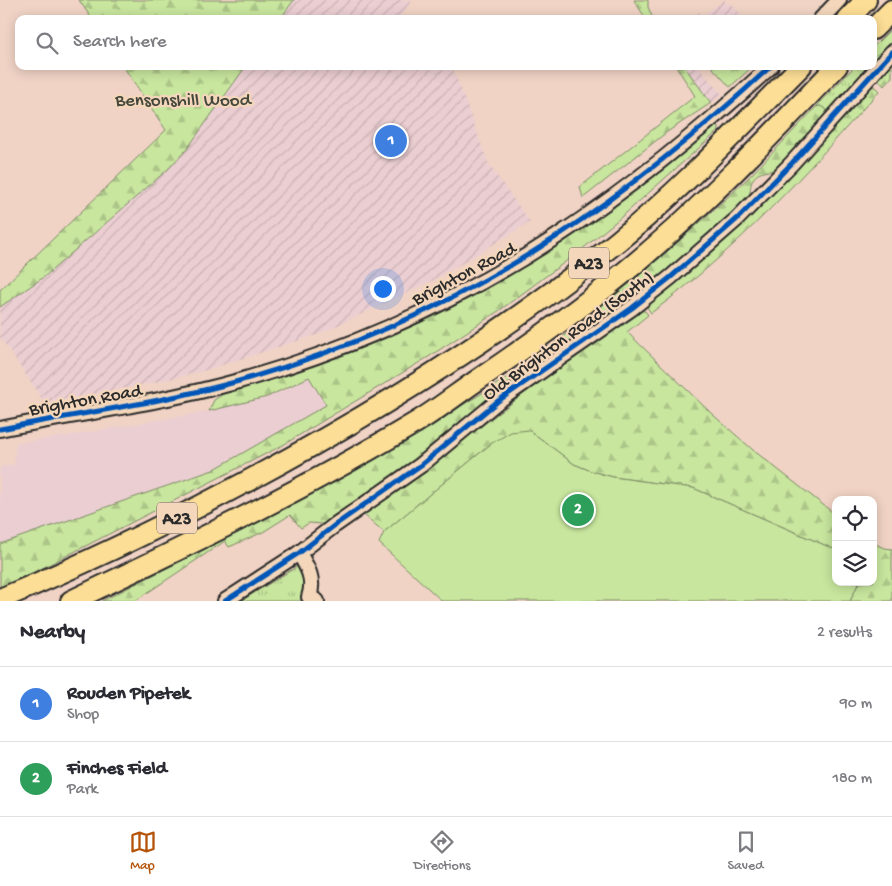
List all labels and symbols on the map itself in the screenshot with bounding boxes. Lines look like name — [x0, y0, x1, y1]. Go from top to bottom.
park label: Bensonshill Wood — [114, 90, 253, 113]
pin: 1 — [375, 122, 407, 160]
street label: Brighton Road — [408, 237, 522, 313]
road number: A23 — [569, 248, 609, 278]
street label: Old Brighton Road (South) — [479, 267, 659, 407]
your location — [370, 276, 396, 302]
street label: Brighton Road — [26, 380, 146, 423]
pin: 2 — [562, 491, 594, 529]
road number: A23 — [157, 502, 197, 534]

